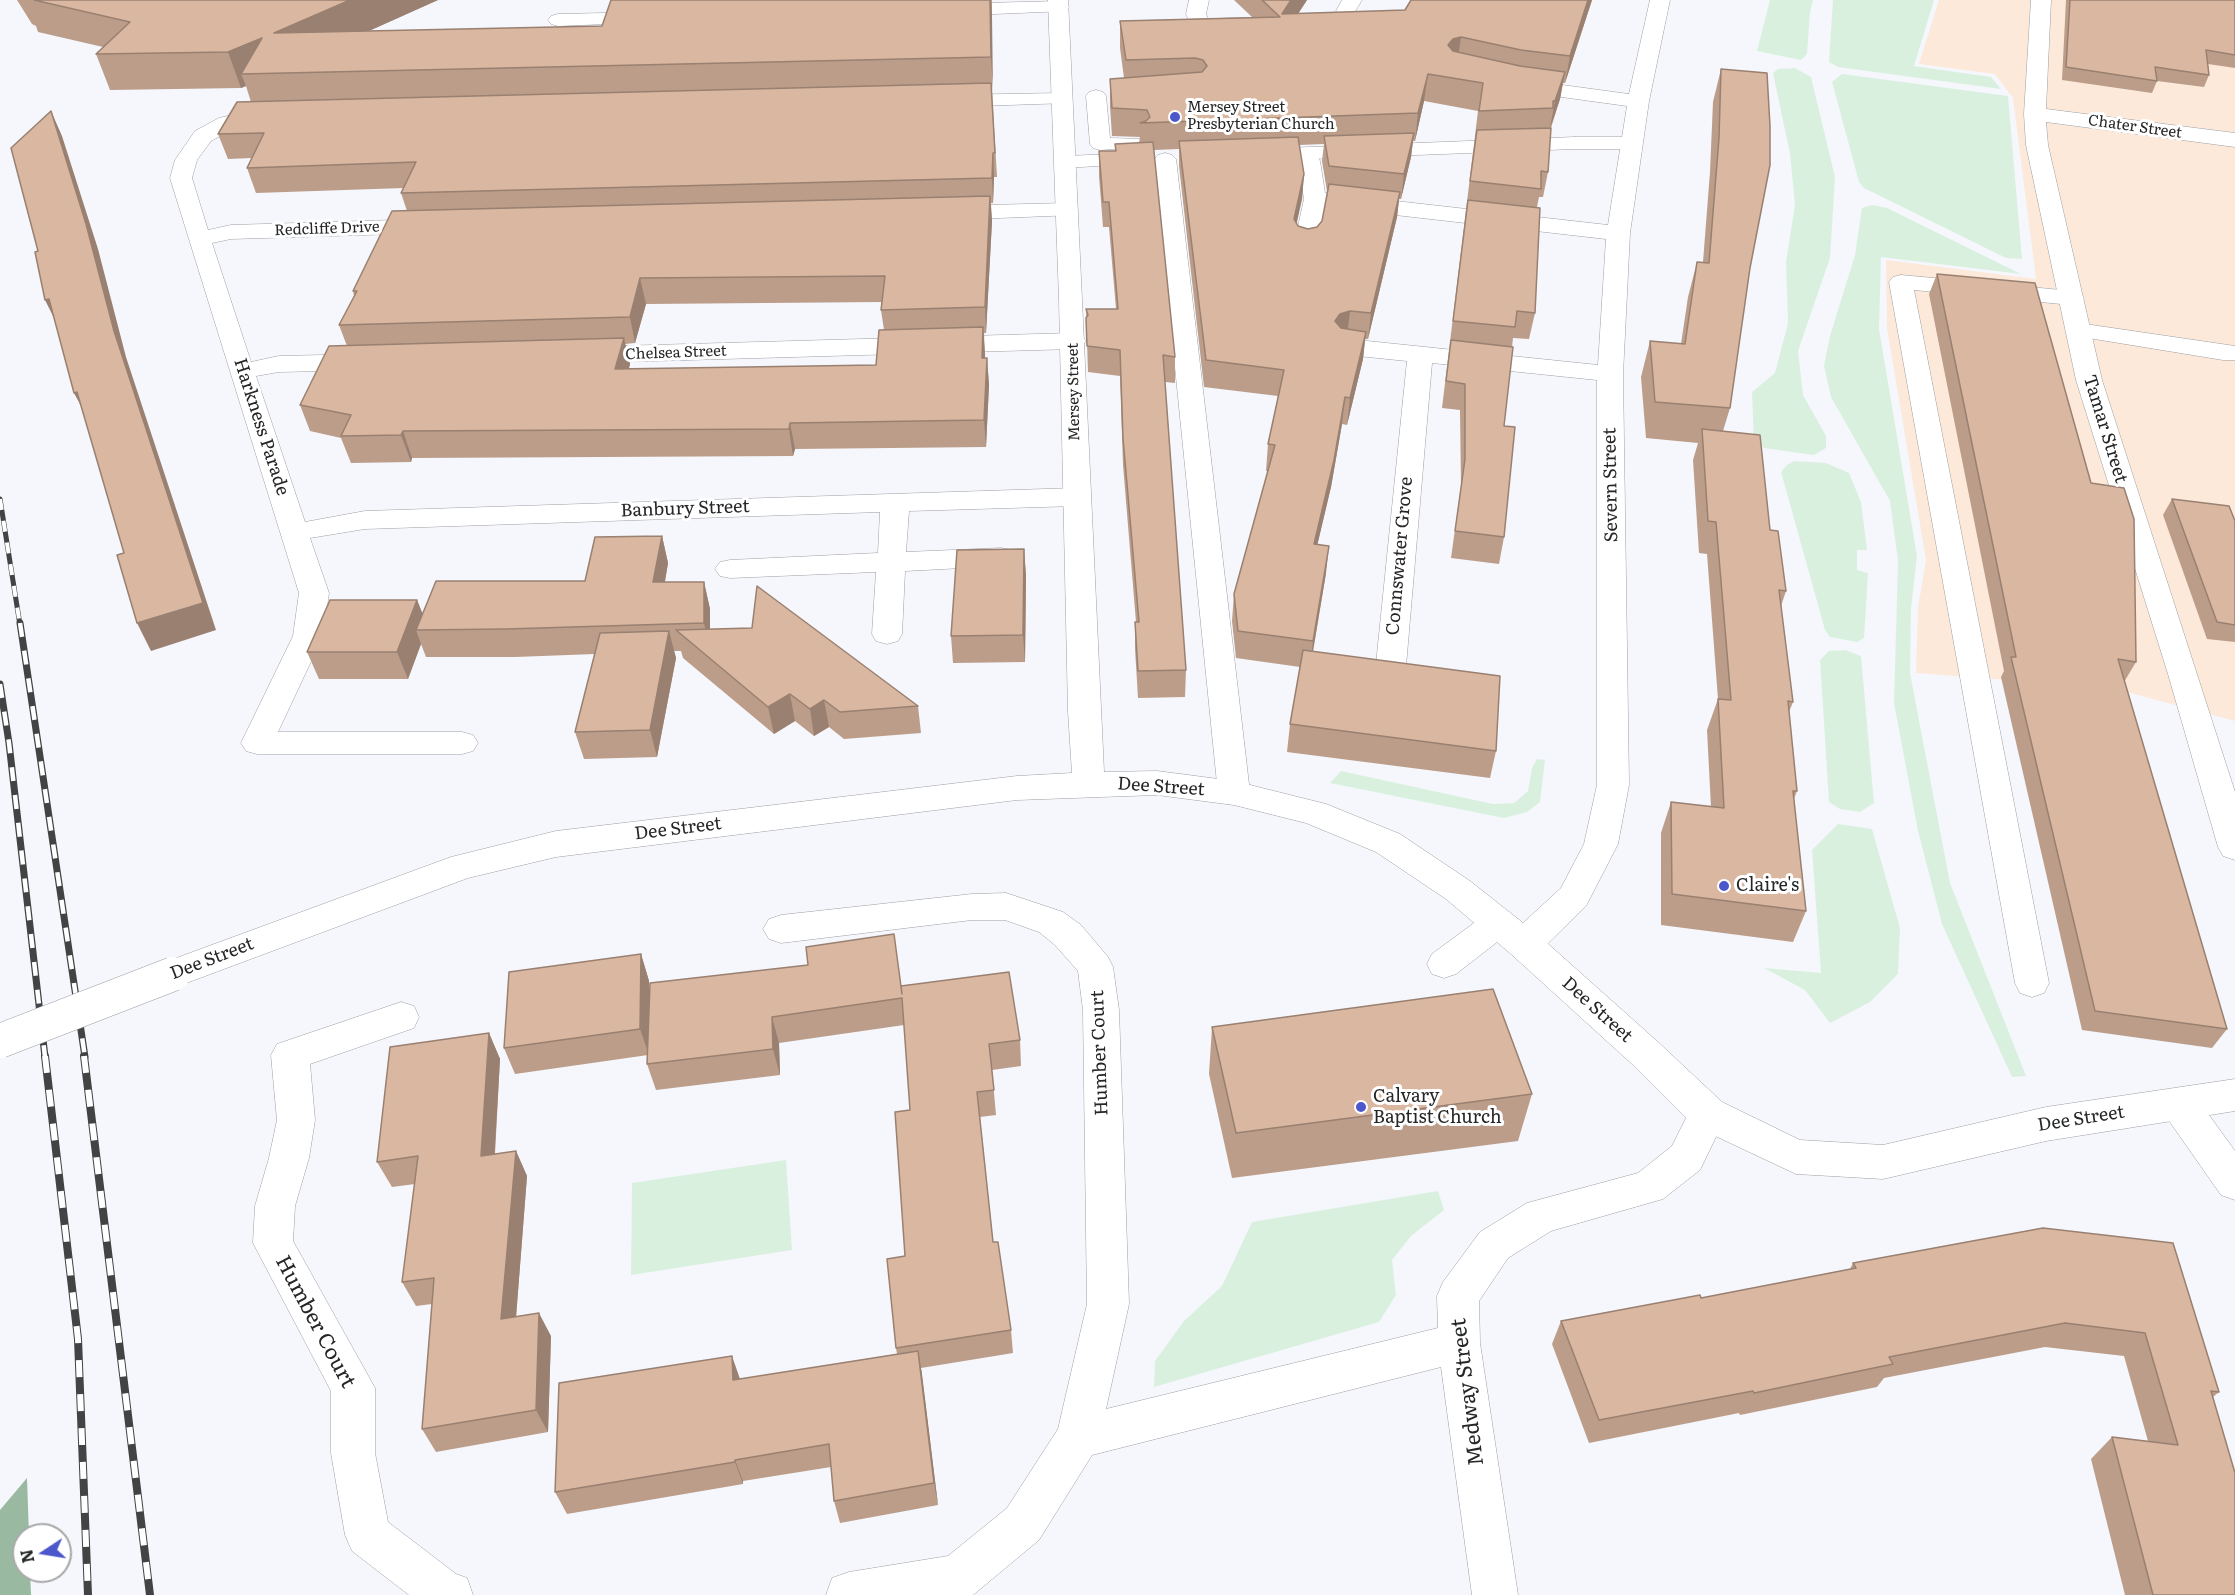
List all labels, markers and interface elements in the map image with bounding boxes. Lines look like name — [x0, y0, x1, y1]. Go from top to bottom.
place label: Mersey Street Presbyterian Church — [1187, 99, 1335, 134]
marker: Mersey Street Presbyterian Church — [1168, 110, 1182, 124]
street label: Chater Street — [2087, 112, 2183, 142]
street label: Redcliffe Drive — [274, 218, 380, 240]
street label: Chelsea Street — [625, 342, 727, 364]
street label: Mersey Street — [1064, 343, 1084, 441]
street label: Harkness Parade — [229, 356, 293, 498]
street label: Tamar Street — [2078, 372, 2132, 486]
street label: Severn Street — [1599, 427, 1623, 543]
street label: Connswater Grove — [1382, 476, 1418, 636]
street label: Banbury Street — [620, 496, 750, 522]
street label: Dee Street — [1117, 773, 1205, 801]
street label: Dee Street — [633, 813, 723, 845]
place label: Claire's — [1736, 875, 1799, 897]
marker: Claire's — [1717, 879, 1731, 893]
street label: Dee Street — [167, 933, 257, 985]
street label: Dee Street — [1557, 973, 1637, 1047]
street label: Humber Court — [1087, 990, 1113, 1116]
place label: Calvary Baptist Church — [1373, 1086, 1502, 1128]
marker: Calvary Baptist Church — [1354, 1100, 1368, 1114]
street label: Dee Street — [2036, 1101, 2126, 1137]
street label: Humber Court — [270, 1251, 360, 1393]
street label: Medway Street — [1446, 1317, 1490, 1467]
north arrow — [12, 1523, 72, 1583]
text: N — [13, 1547, 39, 1565]

